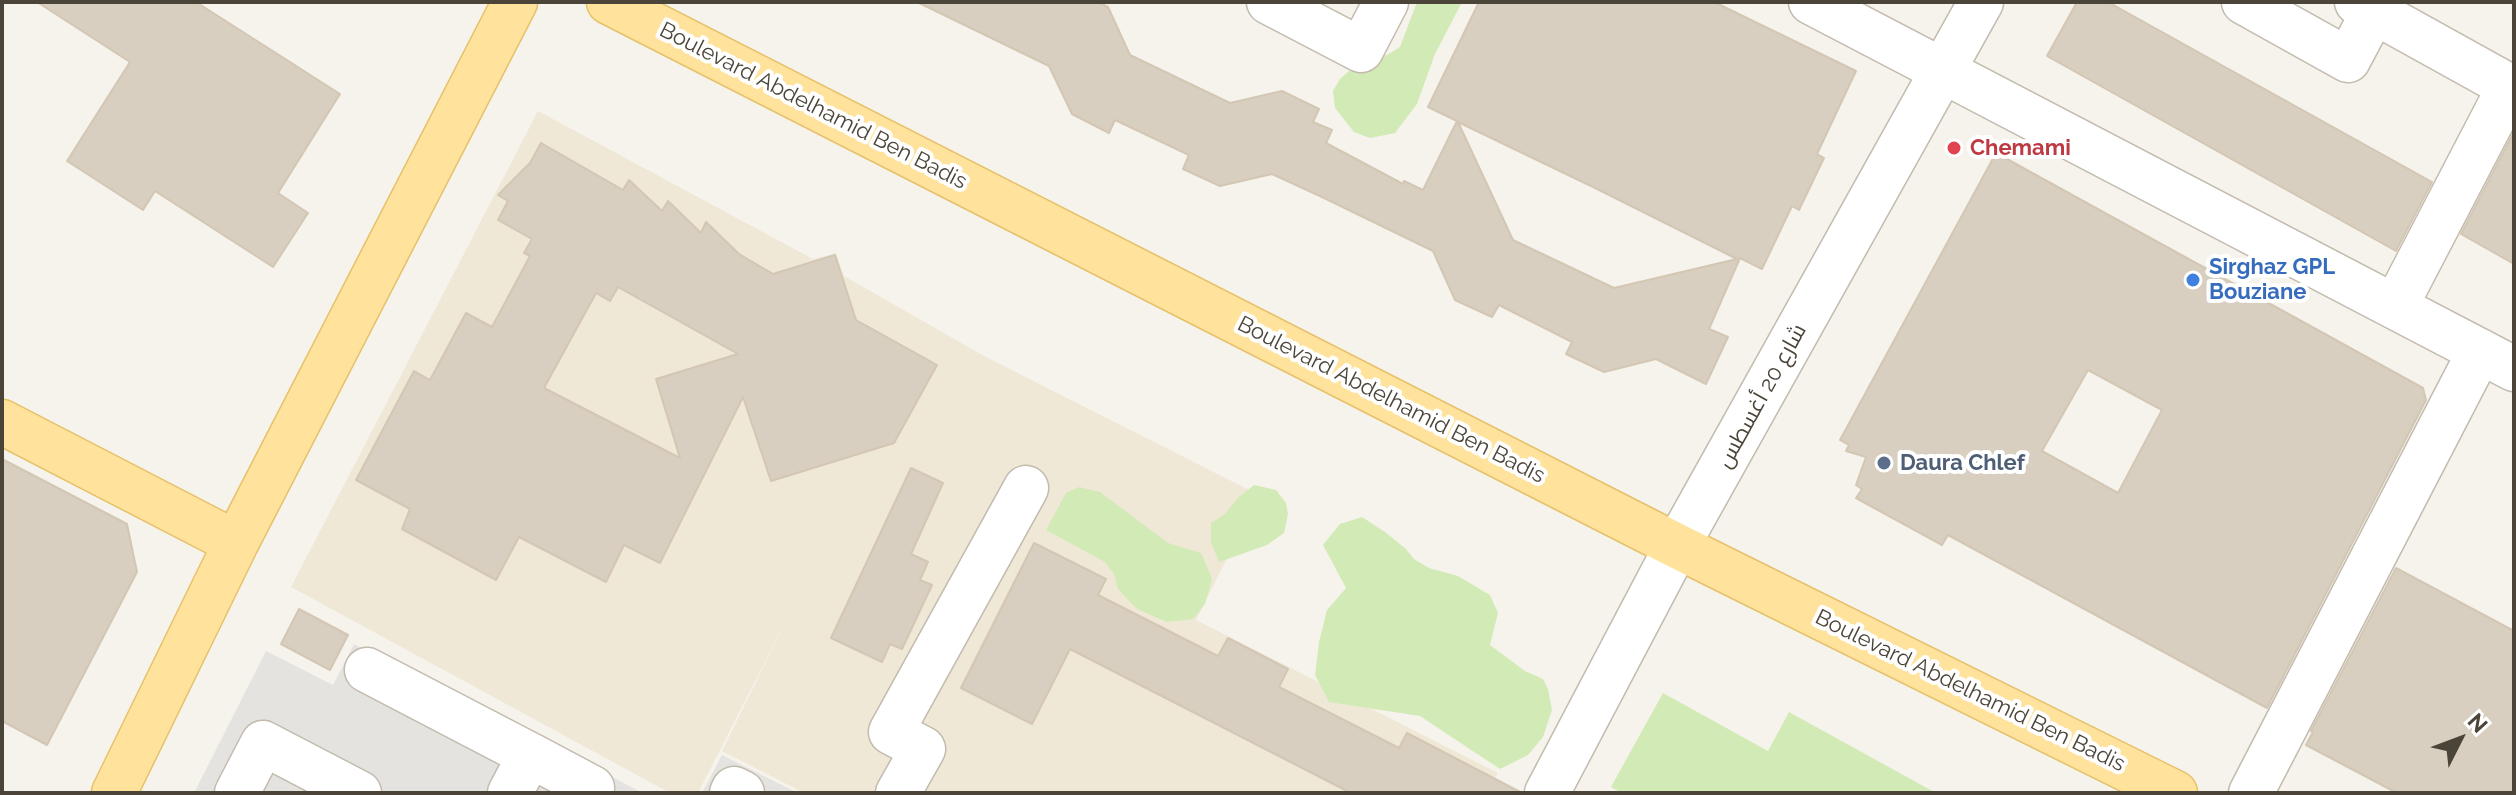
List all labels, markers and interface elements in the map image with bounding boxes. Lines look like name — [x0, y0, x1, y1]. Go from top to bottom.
street label: Boulevard Abdelhamid Ben Badis — [655, 17, 971, 195]
place label: Chemami — [1970, 135, 2071, 161]
marker: Chemami — [1945, 139, 1963, 157]
place label: Sirghaz GPL Bouziane — [2209, 254, 2335, 306]
marker: Sirghaz GPL Bouziane — [2184, 271, 2202, 289]
street label: Boulevard Abdelhamid Ben Badis — [1233, 311, 1549, 489]
street label: شارع 20 أغسطس — [1712, 319, 1812, 473]
place label: Daura Chlef — [1900, 450, 2025, 476]
marker: Daura Chlef — [1875, 454, 1893, 472]
street label: Boulevard Abdelhamid Ben Badis — [1811, 604, 2129, 778]
north arrow — [2420, 699, 2500, 779]
text: N — [2463, 708, 2493, 738]

